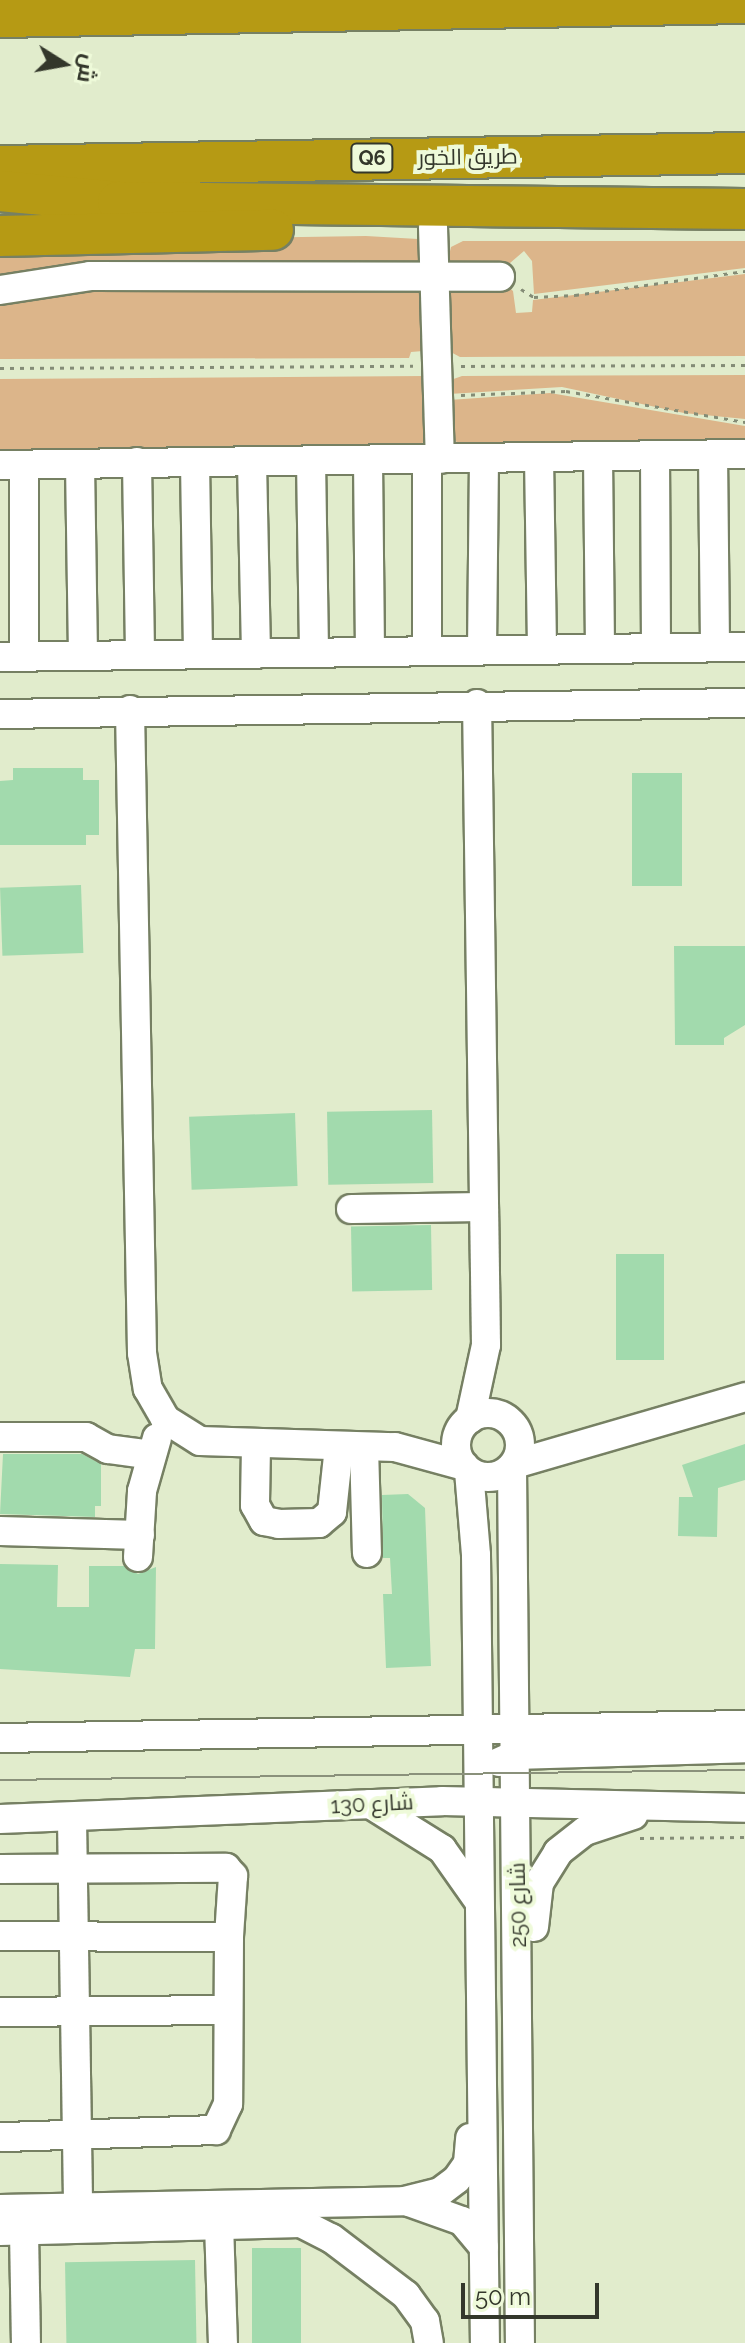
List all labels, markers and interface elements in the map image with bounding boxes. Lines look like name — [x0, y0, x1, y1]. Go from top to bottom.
north arrow — [24, 24, 104, 104]
text: ش — [72, 52, 103, 85]
road number: Q6 — [350, 142, 394, 174]
street label: طريق الخور — [418, 143, 518, 171]
street label: شارع 130 — [330, 1789, 414, 1819]
street label: شارع 250 — [504, 1862, 532, 1948]
scale bar — [465, 2267, 603, 2317]
text: 50 m — [475, 2282, 531, 2311]

